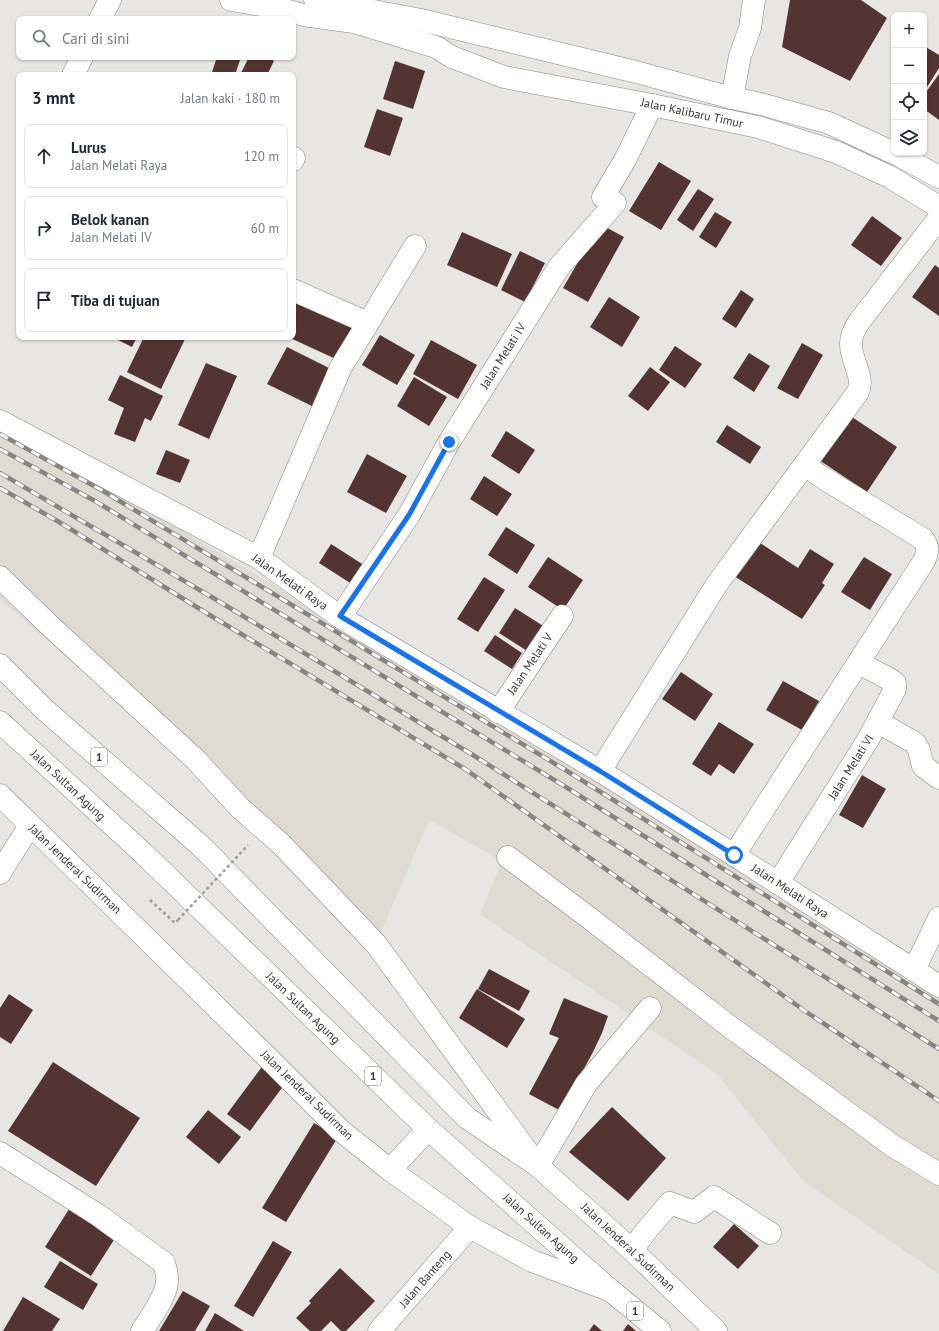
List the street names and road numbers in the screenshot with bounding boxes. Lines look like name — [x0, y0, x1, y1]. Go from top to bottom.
street label: Jalan Kalibaru Timur — [639, 94, 745, 131]
street label: Jalan Melati IV — [476, 320, 529, 392]
street label: Jalan Melati Raya — [249, 549, 331, 613]
street label: Jalan Melati V — [503, 630, 556, 698]
street label: Jalan Melati VI — [824, 731, 877, 803]
street label: Jalan Sultan Agung — [27, 745, 109, 823]
road number: 1 — [91, 748, 107, 766]
street label: Jalan Jenderal Sudirman — [25, 820, 125, 917]
street label: Jalan Melati Raya — [748, 860, 832, 921]
street label: Jalan Sultan Agung — [262, 968, 344, 1047]
street label: Jalan Jenderal Sudirman — [257, 1046, 357, 1143]
road number: 1 — [365, 1067, 381, 1085]
street label: Jalan Sultan Agung — [499, 1189, 582, 1266]
street label: Jalan Jenderal Sudirman — [578, 1199, 678, 1294]
street label: Jalan Banteng — [395, 1247, 454, 1311]
road number: 1 — [627, 1302, 643, 1320]

